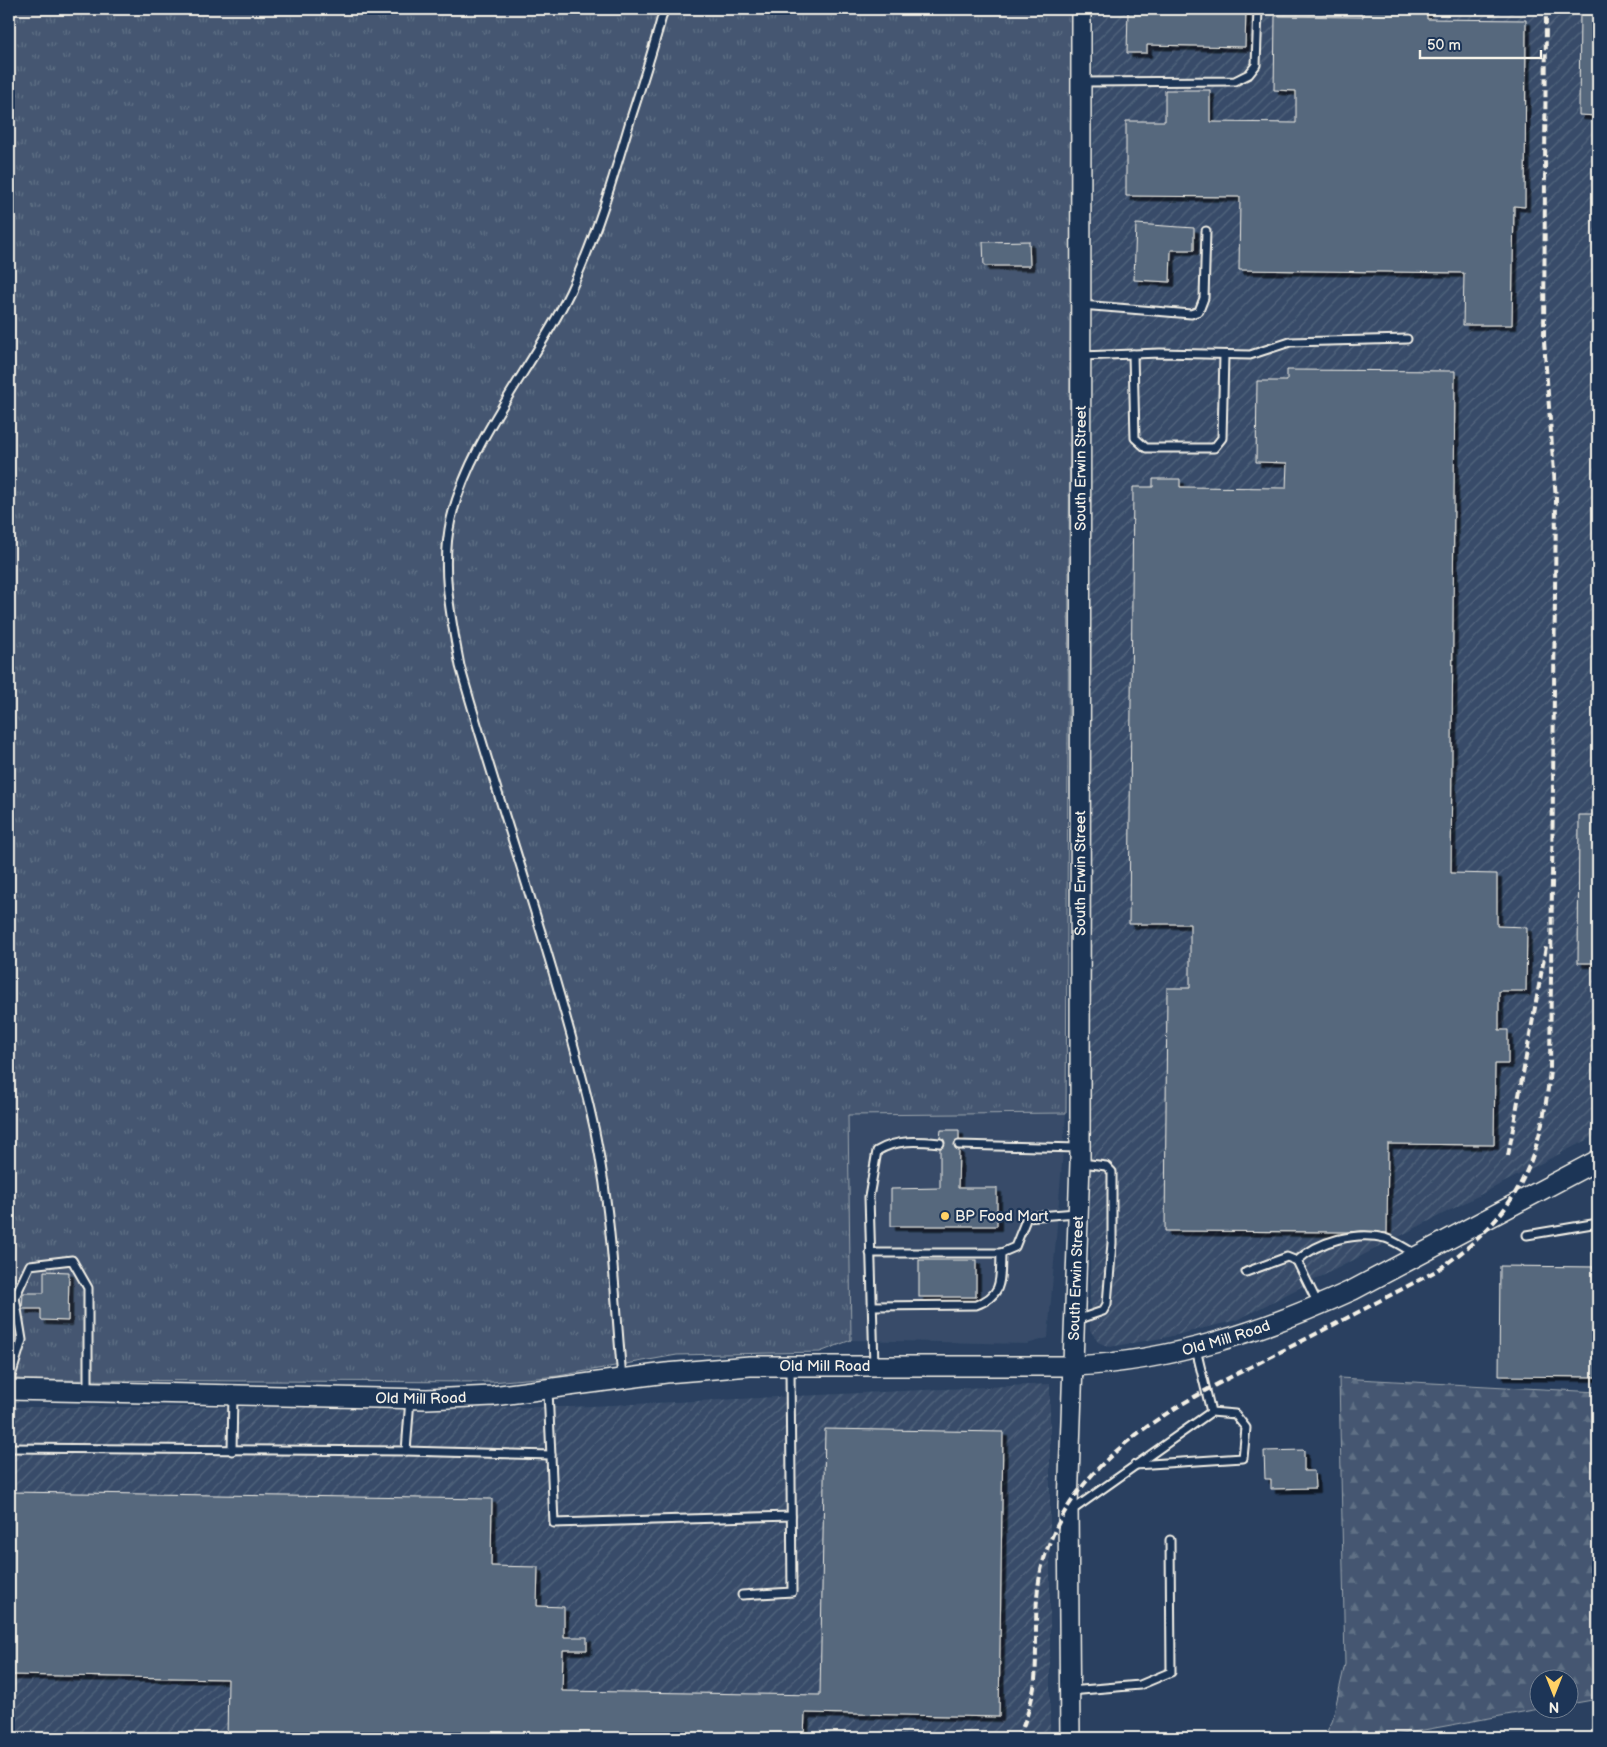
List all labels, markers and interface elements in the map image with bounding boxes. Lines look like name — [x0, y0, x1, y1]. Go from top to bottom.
scale bar — [1420, 28, 1541, 60]
text: 50 m — [1427, 36, 1461, 55]
street label: South Erwin Street — [1072, 405, 1091, 531]
street label: South Erwin Street — [1071, 810, 1090, 936]
place label: BP Food Mart — [955, 1207, 1049, 1226]
marker: BP Food Mart — [939, 1210, 951, 1222]
street label: South Erwin Street — [1065, 1215, 1088, 1341]
street label: Old Mill Road — [1180, 1316, 1273, 1360]
street label: Old Mill Road — [780, 1357, 870, 1376]
street label: Old Mill Road — [375, 1388, 467, 1409]
north arrow — [1530, 1670, 1580, 1720]
text: N — [1549, 1698, 1559, 1715]

